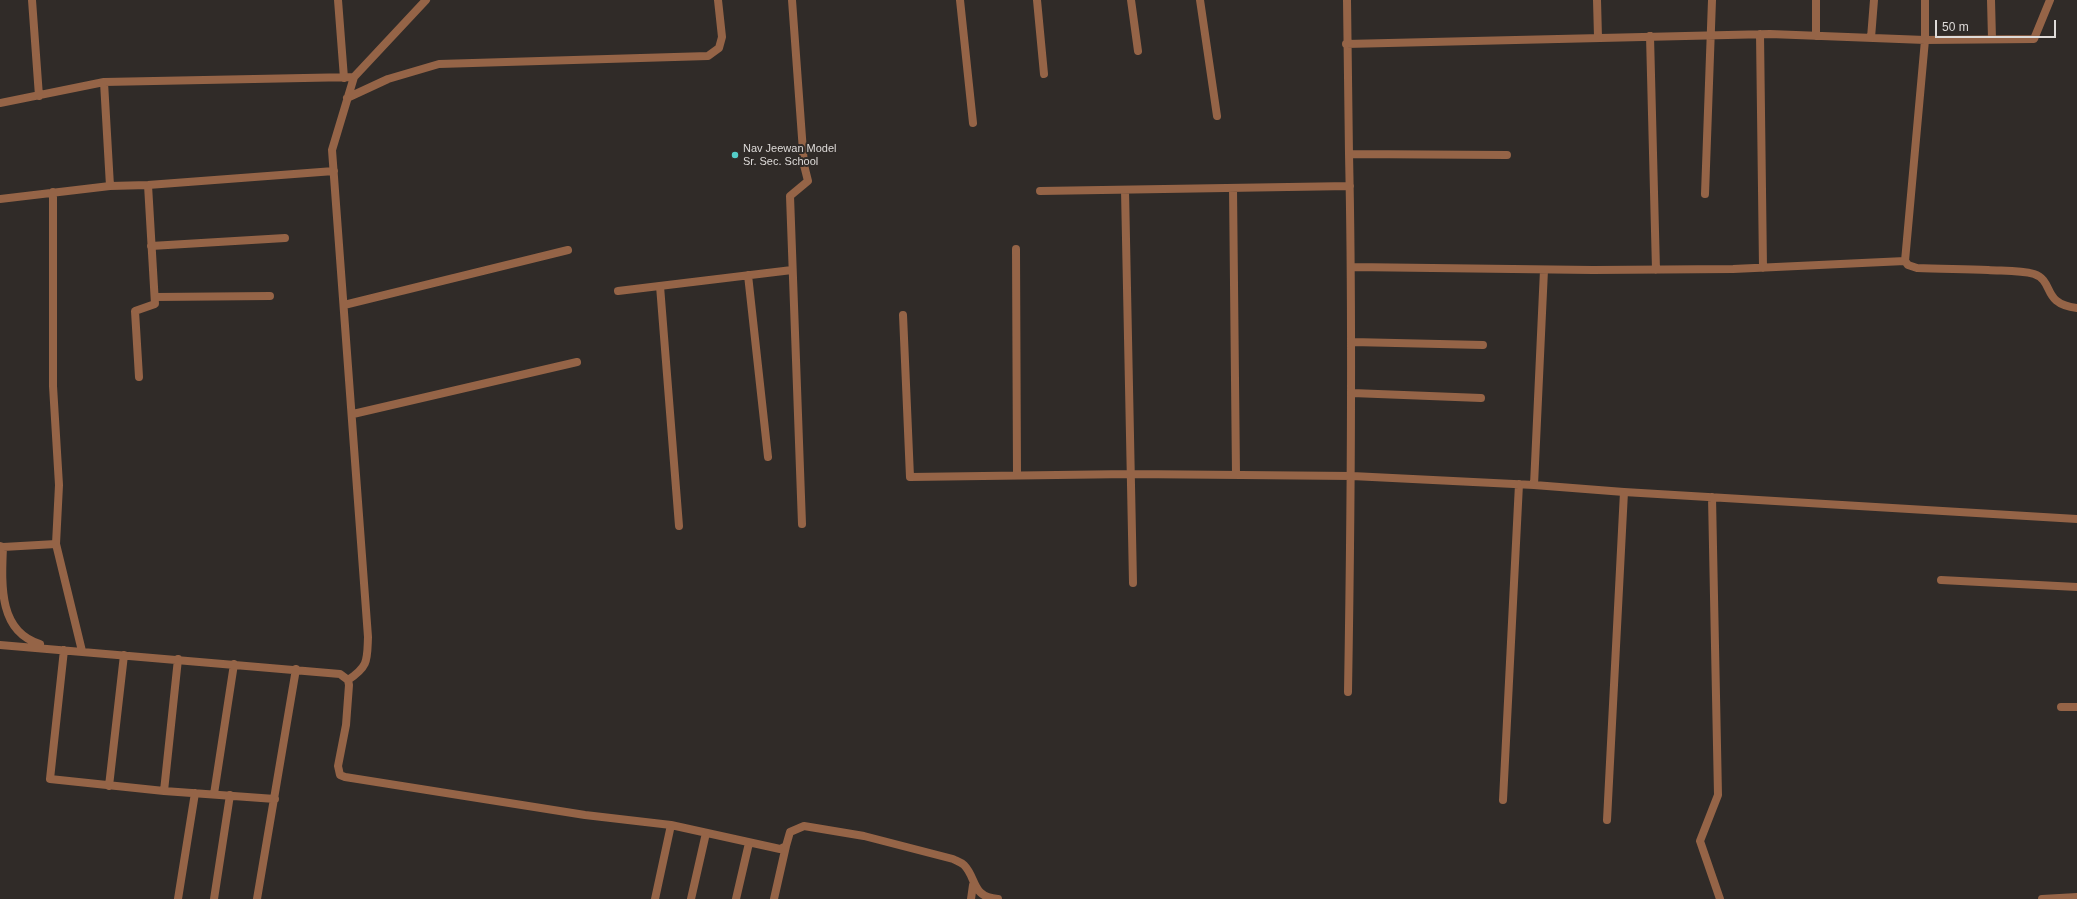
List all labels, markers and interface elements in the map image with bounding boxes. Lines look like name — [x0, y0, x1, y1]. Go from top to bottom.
scale bar — [1937, 12, 2058, 38]
text: 50 m — [1942, 20, 1969, 34]
place label: Nav Jeewan Model Sr. Sec. School — [743, 142, 837, 168]
marker: Nav Jeewan Model Sr. Sec. School — [730, 150, 740, 160]

